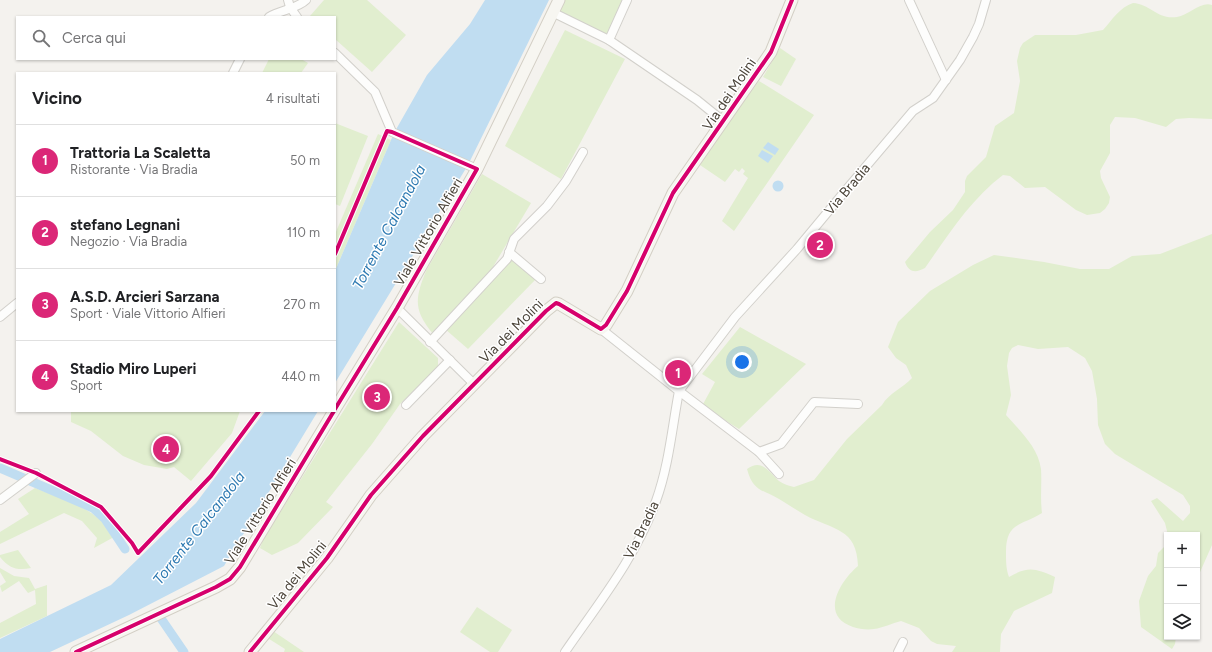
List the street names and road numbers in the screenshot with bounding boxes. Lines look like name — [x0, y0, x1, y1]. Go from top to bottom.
street label: Via dei Molini — [699, 55, 760, 134]
street label: Via Bradia — [821, 160, 874, 219]
street label: Viale Vittorio Alfieri — [391, 175, 466, 289]
street label: Via dei Molini — [476, 296, 547, 367]
street label: Viale Vittorio Alfieri — [221, 455, 300, 568]
street label: Via Bradia — [620, 498, 663, 562]
street label: Via dei Molini — [265, 538, 330, 613]

